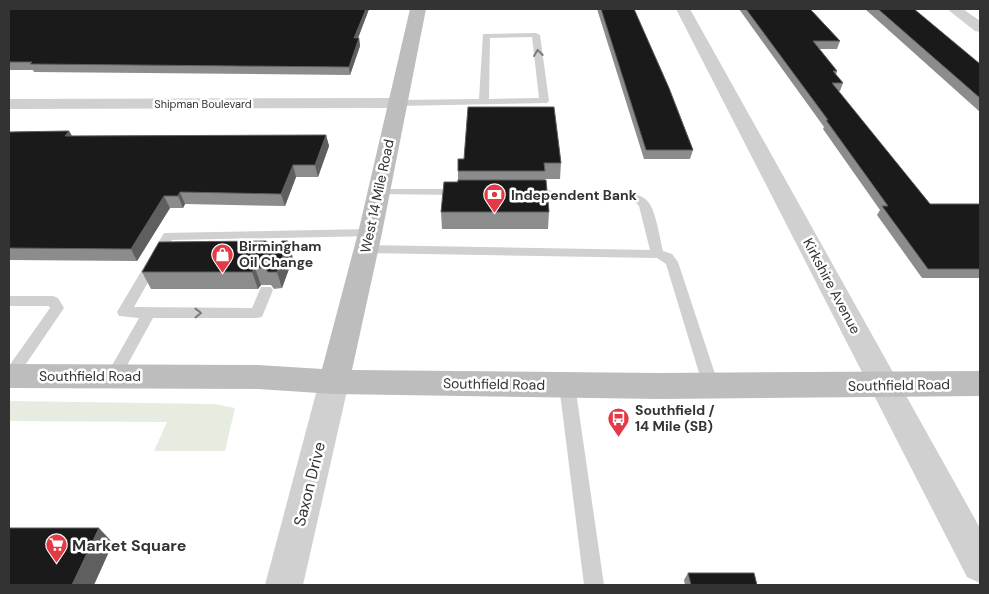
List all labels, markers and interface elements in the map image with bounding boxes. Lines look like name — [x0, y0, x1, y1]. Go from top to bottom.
one-way arrow — [533, 48, 544, 56]
street label: Shipman Boulevard — [154, 97, 252, 111]
street label: West 14 Mile Road — [356, 137, 398, 255]
bank icon: Independent Bank — [483, 183, 507, 214]
place label: Independent Bank — [511, 186, 637, 204]
street label: Kirkshire Avenue — [799, 235, 865, 337]
place label: Birmingham Oil Change — [239, 237, 322, 271]
shop icon: Birmingham Oil Change — [211, 242, 235, 273]
one-way arrow — [194, 308, 202, 318]
street label: Southfield Road — [39, 367, 141, 385]
street label: Southfield Road — [443, 374, 545, 394]
street label: Southfield Road — [848, 375, 950, 395]
place label: Southfield / 14 Mile (SB) — [635, 401, 714, 435]
bus stop icon: Southfield / 14 Mile (SB) — [607, 406, 631, 437]
street label: Saxon Drive — [289, 440, 330, 529]
supermarket icon: Market Square — [44, 533, 68, 564]
place label: Market Square — [72, 535, 186, 556]

